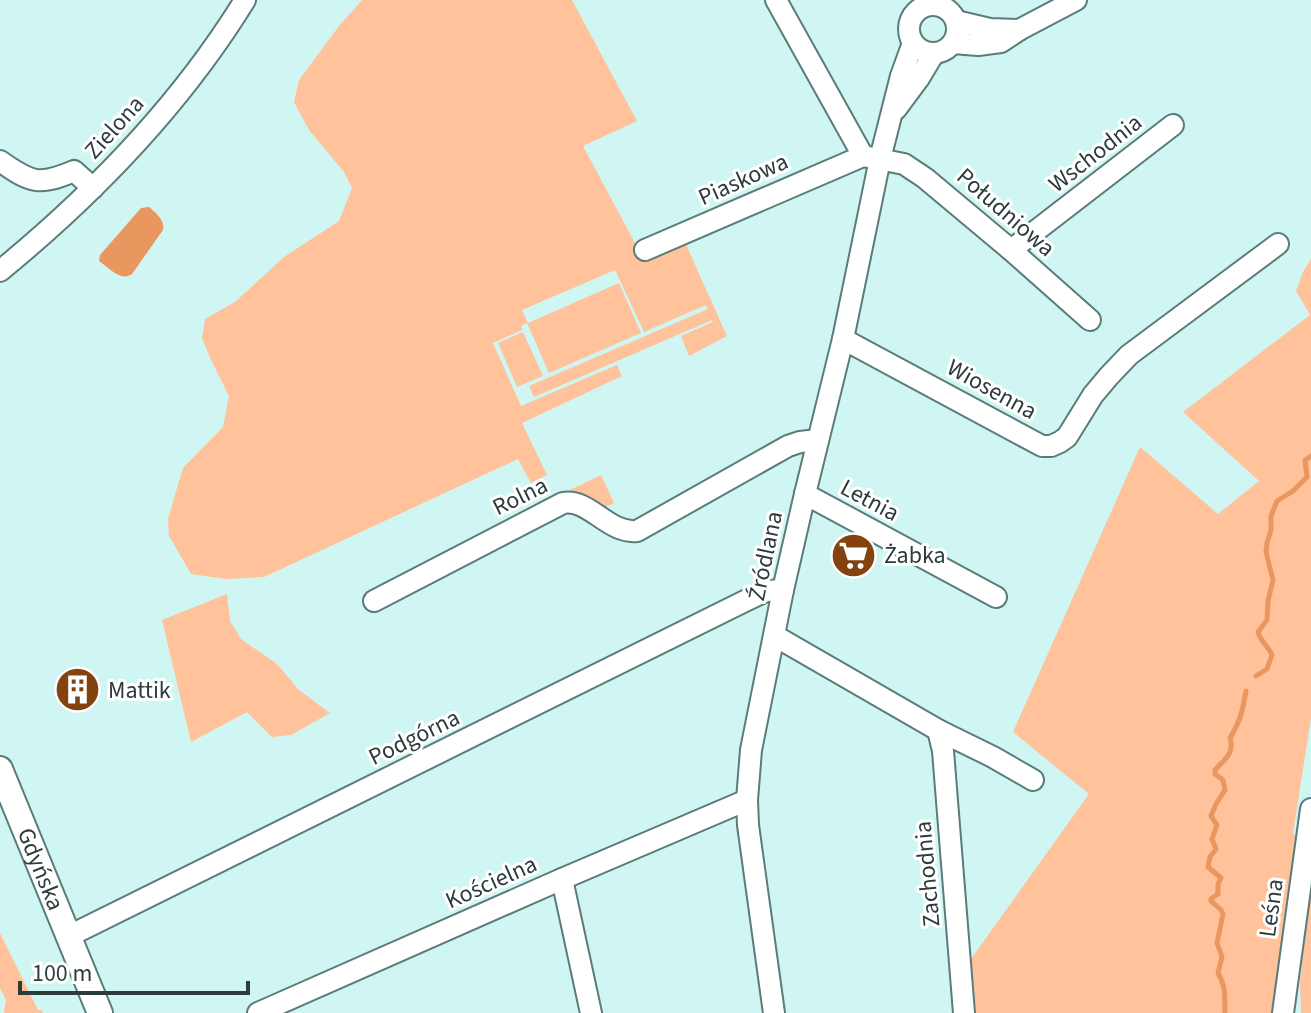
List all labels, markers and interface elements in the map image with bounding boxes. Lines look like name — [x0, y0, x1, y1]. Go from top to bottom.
street label: Zielona — [76, 88, 153, 167]
street label: Wschodnia — [1041, 106, 1150, 201]
street label: Piaskowa — [693, 144, 794, 215]
street label: Południowa — [949, 160, 1063, 265]
street label: Wiosenna — [940, 350, 1043, 429]
street label: Rolna — [487, 468, 554, 525]
street label: Letnia — [834, 470, 905, 531]
street label: Źródlana — [739, 508, 792, 604]
supermarket icon: Żabka — [829, 531, 877, 579]
place label: Żabka — [884, 538, 946, 573]
building icon: Mattik — [53, 666, 101, 714]
place label: Mattik — [108, 673, 171, 708]
street label: Podgórna — [363, 700, 466, 775]
street label: Zachodnia — [905, 820, 950, 928]
street label: Gdyńska — [8, 823, 73, 916]
street label: Kościelna — [440, 847, 543, 918]
street label: Leśna — [1250, 877, 1293, 940]
scale bar — [20, 945, 248, 995]
text: 100 m — [32, 956, 92, 991]

